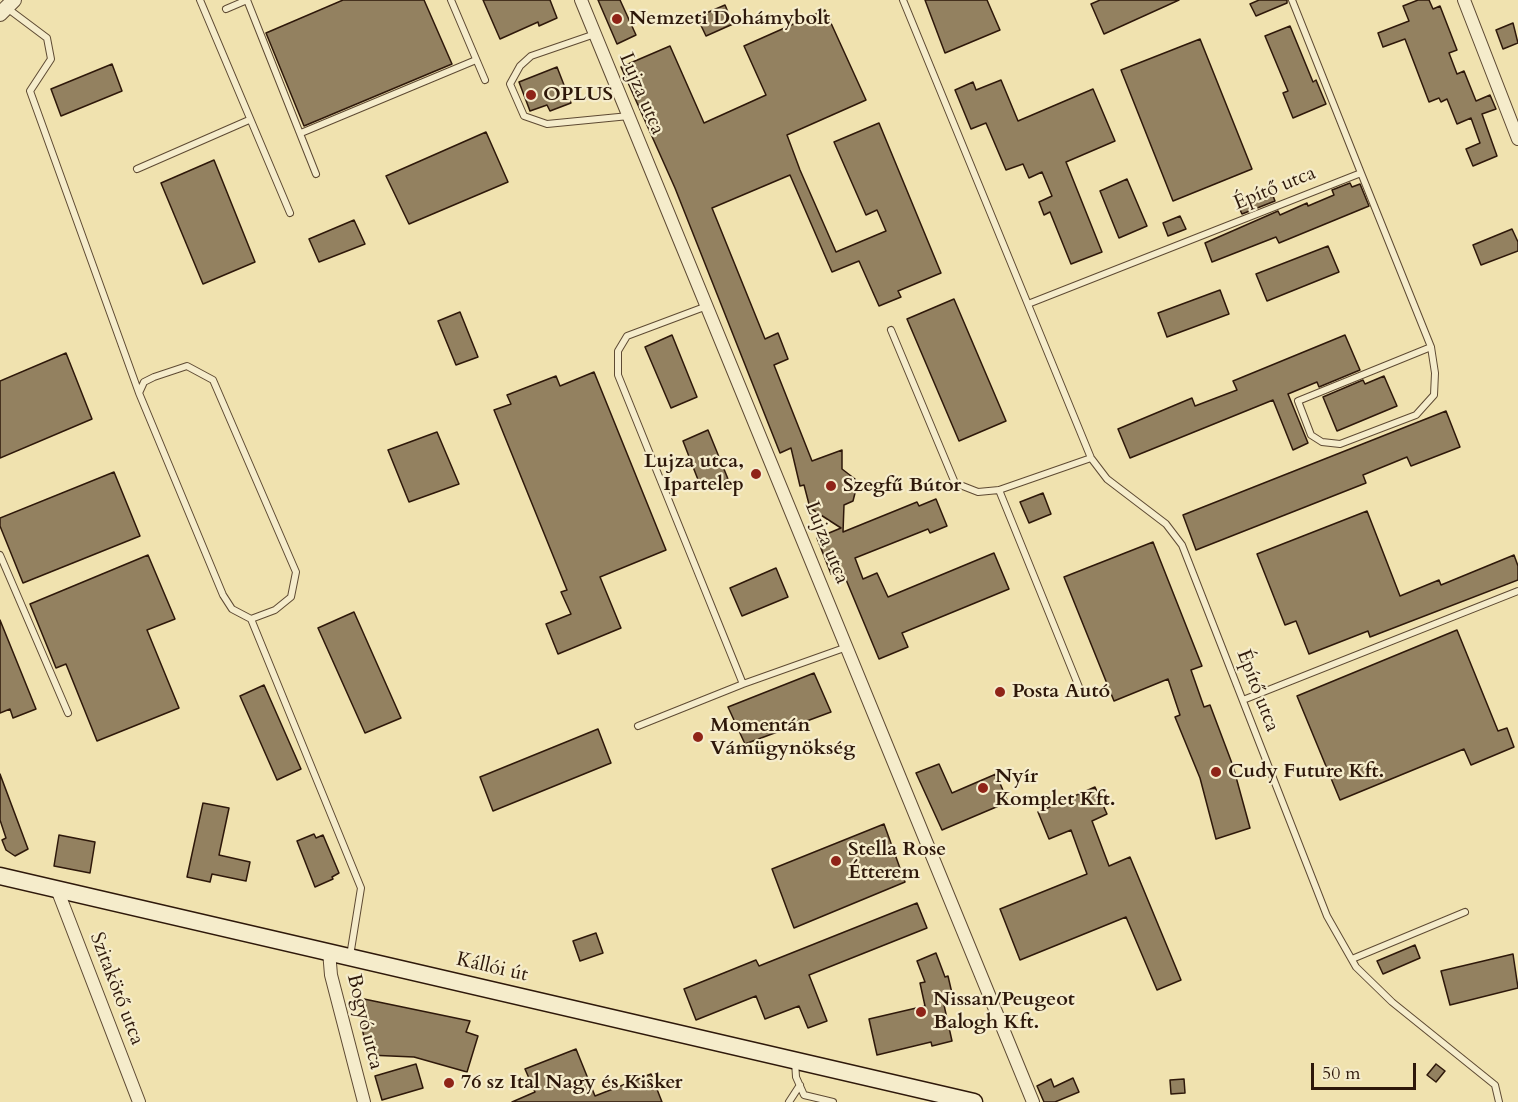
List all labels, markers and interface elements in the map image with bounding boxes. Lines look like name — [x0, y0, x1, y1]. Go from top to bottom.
place label: Nemzeti Dohámybolt — [629, 7, 830, 31]
marker: Nemzeti Dohámybolt — [610, 12, 624, 26]
street label: Lujza utca — [613, 49, 669, 139]
place label: OPLUS — [543, 83, 613, 107]
marker: OPLUS — [524, 88, 538, 102]
street label: Építő utca — [1231, 162, 1319, 216]
place label: Lujza utca, Ipartelep — [644, 450, 744, 497]
marker: Lujza utca, Ipartelep — [749, 467, 763, 481]
place label: Szegfű Bútor — [843, 474, 961, 498]
marker: Szegfű Bútor — [824, 479, 838, 493]
street label: Lujza utca — [799, 498, 853, 588]
street label: Építő utca — [1230, 646, 1284, 736]
place label: Posta Autó — [1012, 680, 1110, 704]
marker: Posta Autó — [993, 685, 1007, 699]
place label: Momentán Vámügynökség — [710, 714, 855, 761]
marker: Momentán Vámügynökség — [691, 730, 705, 744]
place label: Cudy Future Kft. — [1228, 760, 1384, 784]
place label: Nyír Komplet Kft. — [995, 765, 1116, 812]
marker: Cudy Future Kft. — [1209, 765, 1223, 779]
marker: Nyír Komplet Kft. — [976, 781, 990, 795]
place label: Stella Rose Étterem — [848, 838, 946, 885]
marker: Stella Rose Étterem — [829, 854, 843, 868]
street label: Szitakötő utca — [84, 929, 148, 1049]
street label: Kállói út — [454, 948, 530, 988]
street label: Bogyó utca — [341, 972, 387, 1072]
place label: Nissan/Peugeot Balogh Kft. — [933, 988, 1075, 1035]
marker: Nissan/Peugeot Balogh Kft. — [914, 1005, 928, 1019]
scale bar — [1314, 1051, 1419, 1089]
text: 50 m — [1322, 1061, 1361, 1086]
place label: 76 sz Ital Nagy és Kisker — [461, 1071, 683, 1095]
marker: 76 sz Ital Nagy és Kisker — [442, 1076, 456, 1090]

